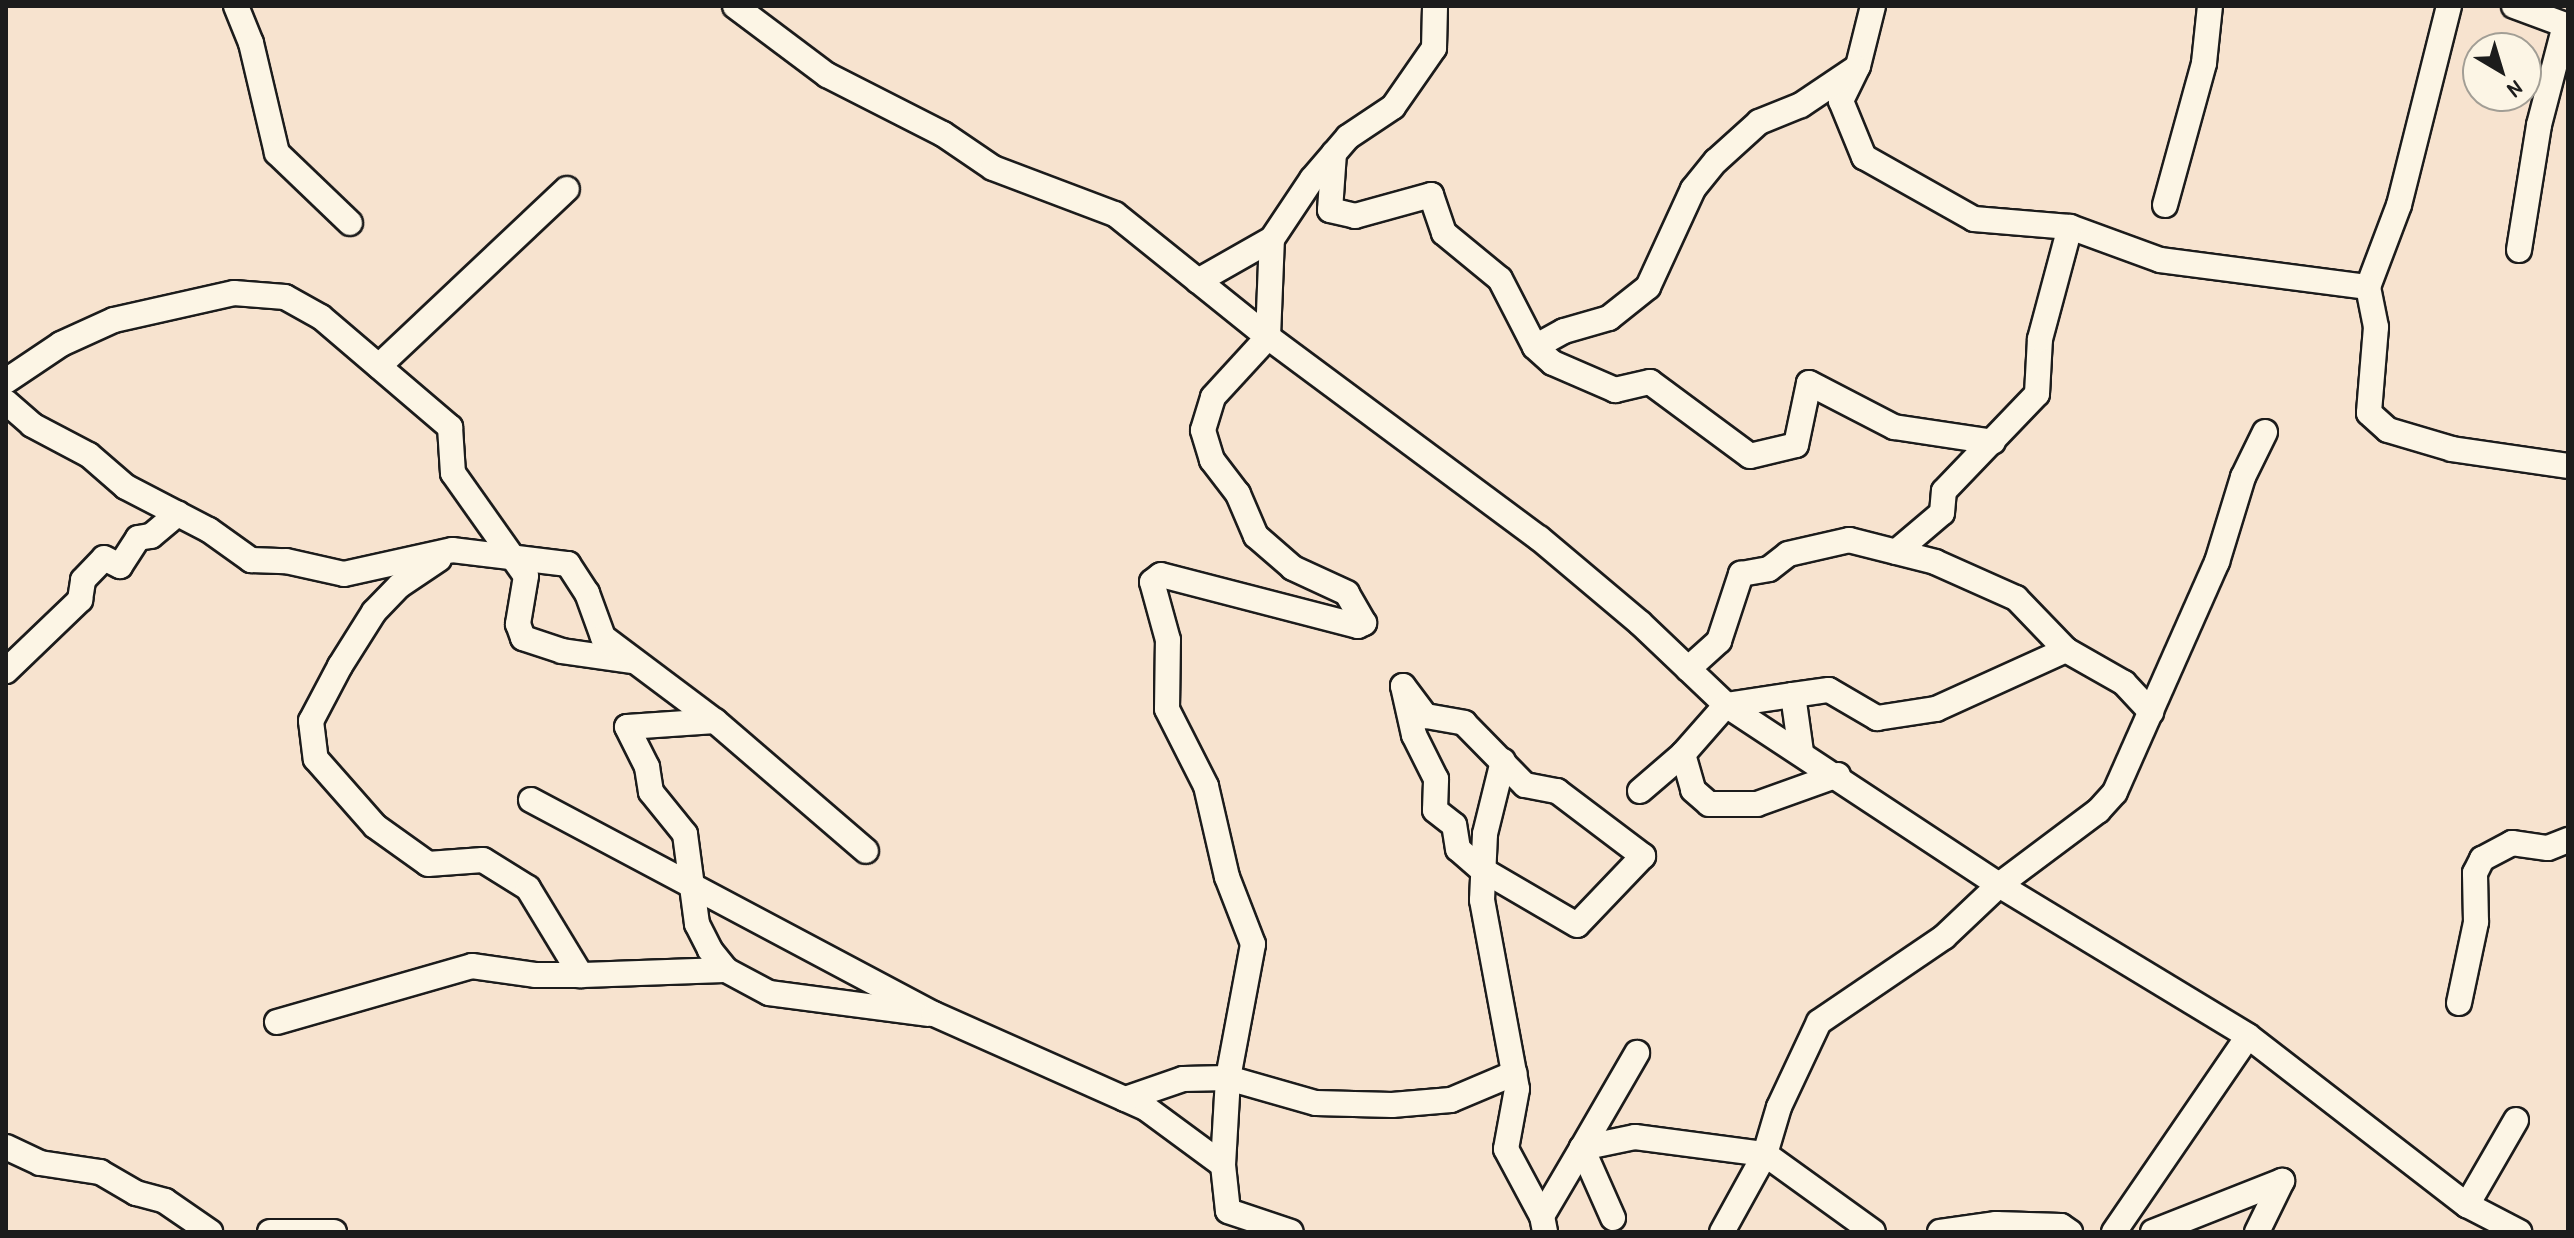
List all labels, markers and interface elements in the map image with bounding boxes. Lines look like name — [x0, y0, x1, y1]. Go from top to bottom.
north arrow — [2462, 32, 2542, 112]
text: N — [2502, 74, 2529, 105]

